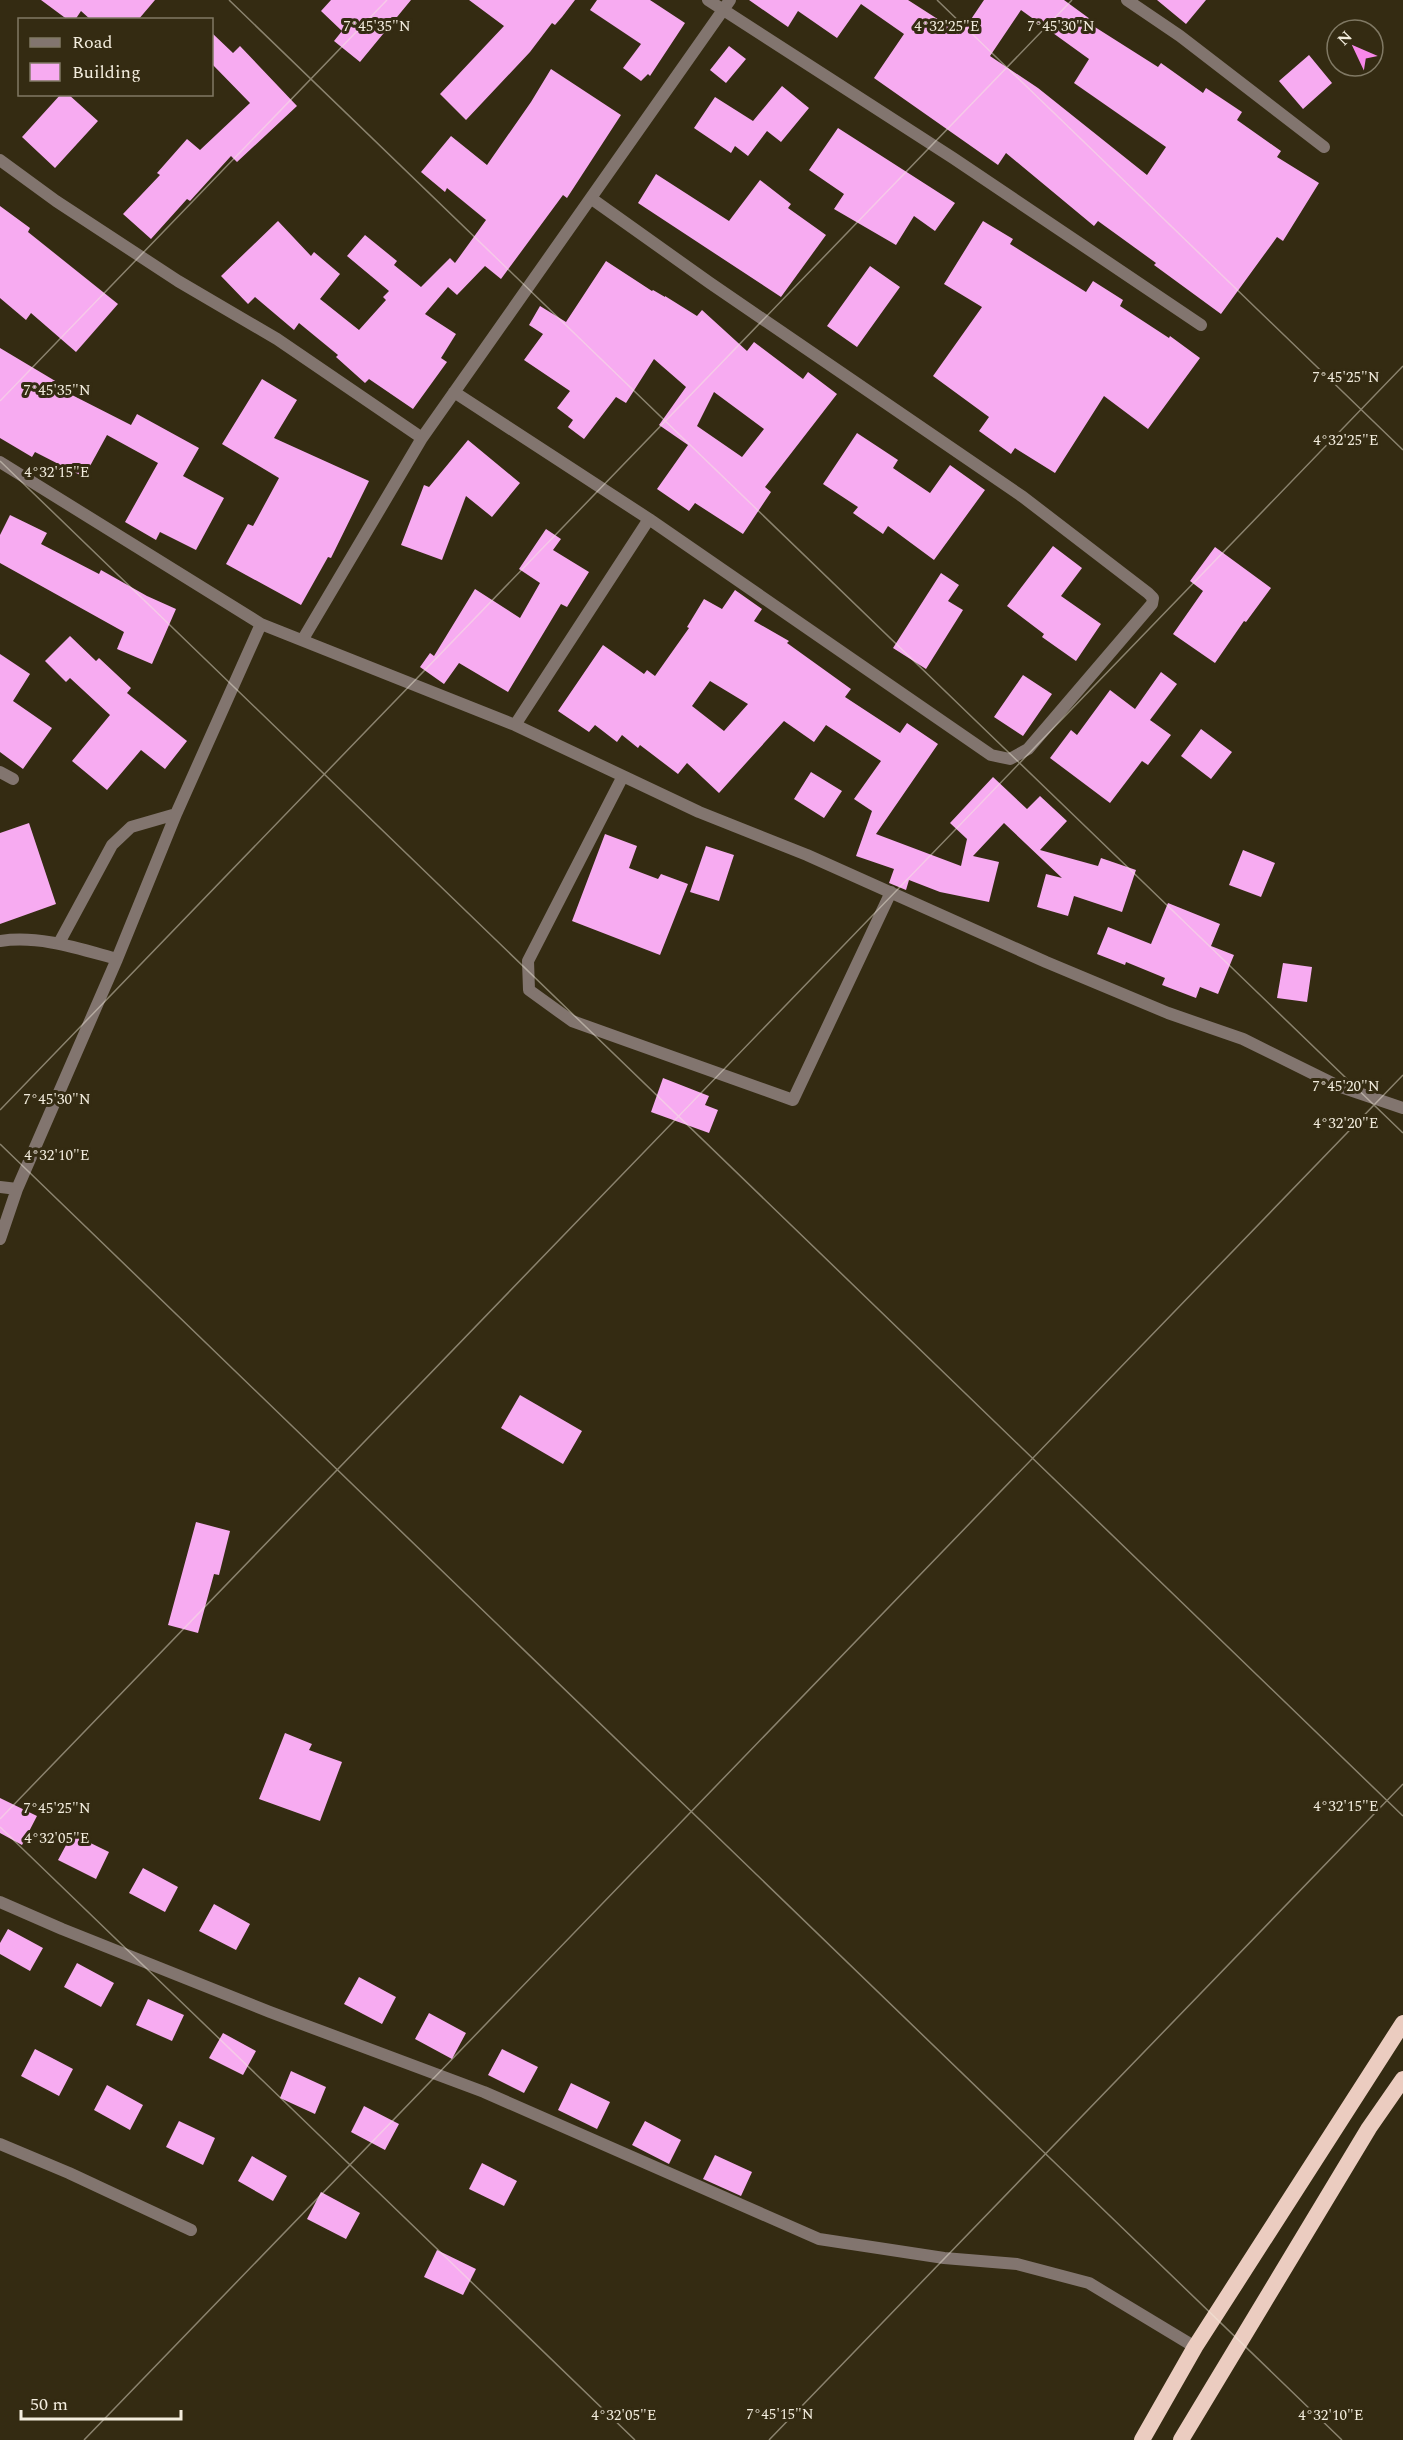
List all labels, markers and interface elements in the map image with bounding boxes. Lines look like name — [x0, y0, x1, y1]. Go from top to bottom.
text: 7°45'35"N — [343, 15, 411, 38]
text: 4°32'25"E — [914, 15, 980, 38]
text: 7°45'30"N — [1027, 15, 1095, 38]
legend — [18, 18, 213, 96]
north arrow — [1325, 18, 1385, 78]
text: N — [1332, 25, 1358, 51]
text: Road — [72, 29, 113, 56]
text: Building — [72, 59, 141, 86]
text: 7°45'25"N — [1312, 366, 1380, 389]
text: 7°45'35"N — [23, 379, 91, 402]
text: 4°32'25"E — [1313, 429, 1379, 452]
text: 4°32'15"E — [24, 461, 90, 484]
text: 7°45'20"N — [1312, 1075, 1380, 1098]
text: 7°45'30"N — [23, 1088, 91, 1111]
text: 4°32'20"E — [1313, 1112, 1379, 1135]
text: 4°32'10"E — [24, 1144, 90, 1167]
text: 4°32'15"E — [1313, 1795, 1379, 1818]
text: 7°45'25"N — [23, 1797, 91, 1820]
text: 4°32'05"E — [24, 1827, 90, 1850]
scale bar — [21, 2383, 182, 2421]
text: 50 m — [30, 2391, 68, 2418]
text: 7°45'15"N — [746, 2403, 814, 2426]
text: 4°32'05"E — [591, 2404, 657, 2427]
text: 4°32'10"E — [1298, 2404, 1364, 2427]

